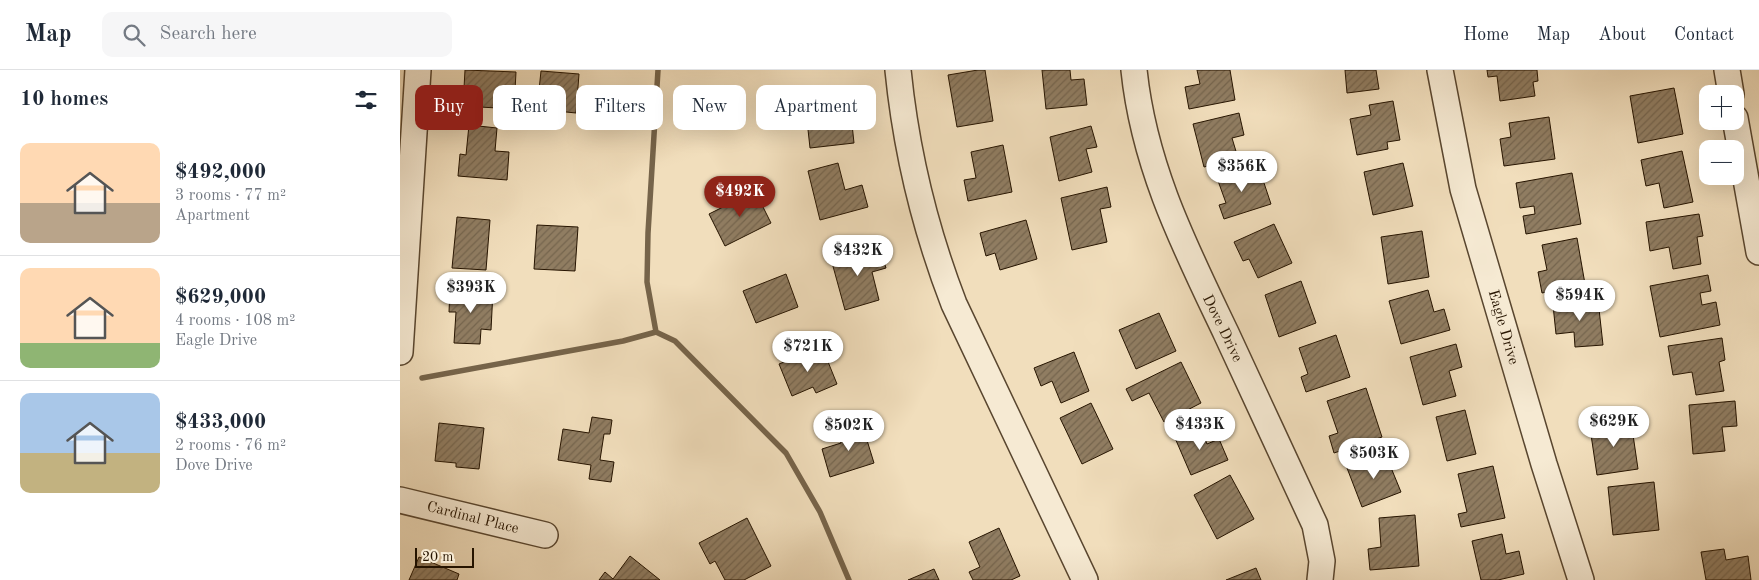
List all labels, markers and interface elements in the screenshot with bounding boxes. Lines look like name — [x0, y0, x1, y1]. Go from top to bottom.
search box — [102, 12, 452, 57]
icon: search — [120, 21, 148, 49]
text: Map — [25, 23, 72, 47]
text: Search here — [160, 25, 257, 44]
text: Home — [1463, 26, 1509, 44]
text: Map — [1537, 26, 1570, 44]
text: About — [1598, 26, 1646, 44]
text: Contact — [1674, 26, 1734, 44]
chip: Buy — [415, 85, 483, 130]
chip: Rent — [493, 85, 566, 130]
chip: Filters — [576, 85, 663, 130]
chip: New — [673, 85, 746, 130]
chip: Apartment — [756, 85, 876, 130]
map controls — [1699, 85, 1744, 185]
button: + — [1699, 85, 1744, 130]
icon: filters — [352, 86, 380, 114]
text: 10 homes — [20, 89, 108, 110]
button: − — [1699, 140, 1744, 185]
pin: $356K — [1207, 150, 1277, 193]
text: $356K — [1217, 159, 1267, 175]
text: $492,000 — [175, 162, 266, 183]
icon: home — [60, 163, 120, 223]
pin: $492K — [705, 176, 775, 218]
text: $492K — [715, 184, 765, 200]
text: 3 rooms · 77 m² — [175, 188, 286, 204]
text: Apartment — [175, 208, 250, 224]
pin: $432K — [823, 234, 893, 277]
text: $432K — [833, 243, 883, 259]
pin: $393K — [436, 272, 506, 314]
text: $393K — [446, 280, 496, 296]
pin: $594K — [1545, 280, 1615, 322]
text: $629,000 — [175, 287, 266, 308]
icon: home — [60, 288, 120, 348]
street label: Eagle Drive — [1485, 288, 1520, 367]
text: $594K — [1555, 288, 1605, 304]
street label: Dove Drive — [1199, 293, 1244, 365]
text: 4 rooms · 108 m² — [175, 313, 295, 329]
pin: $721K — [773, 330, 843, 373]
text: Eagle Drive — [175, 333, 257, 349]
text: $721K — [783, 339, 833, 355]
pin: $629K — [1579, 406, 1649, 448]
pin: $433K — [1165, 408, 1235, 451]
pin: $502K — [814, 410, 884, 452]
text: $433,000 — [175, 412, 266, 433]
icon: home — [60, 413, 120, 473]
text: $629K — [1589, 414, 1639, 430]
text: $433K — [1175, 417, 1225, 433]
text: $502K — [824, 418, 874, 434]
text: 2 rooms · 76 m² — [175, 438, 286, 454]
pin: $503K — [1339, 438, 1409, 480]
text: $503K — [1349, 446, 1399, 462]
text: Dove Drive — [175, 458, 253, 474]
street label: Cardinal Place — [425, 500, 520, 537]
scale bar — [415, 545, 474, 568]
text: 20 m — [422, 550, 453, 564]

